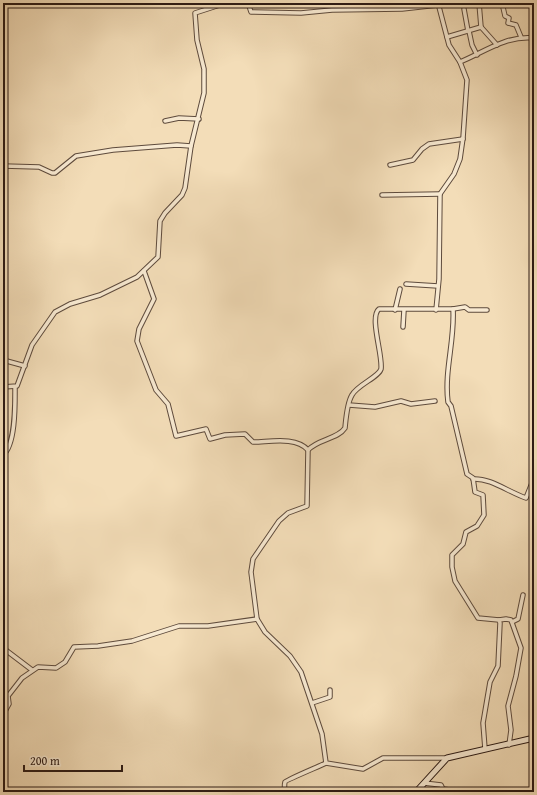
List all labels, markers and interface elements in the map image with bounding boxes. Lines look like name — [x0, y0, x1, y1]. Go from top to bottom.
scale bar — [24, 747, 122, 773]
text: 200 m — [30, 752, 60, 769]

